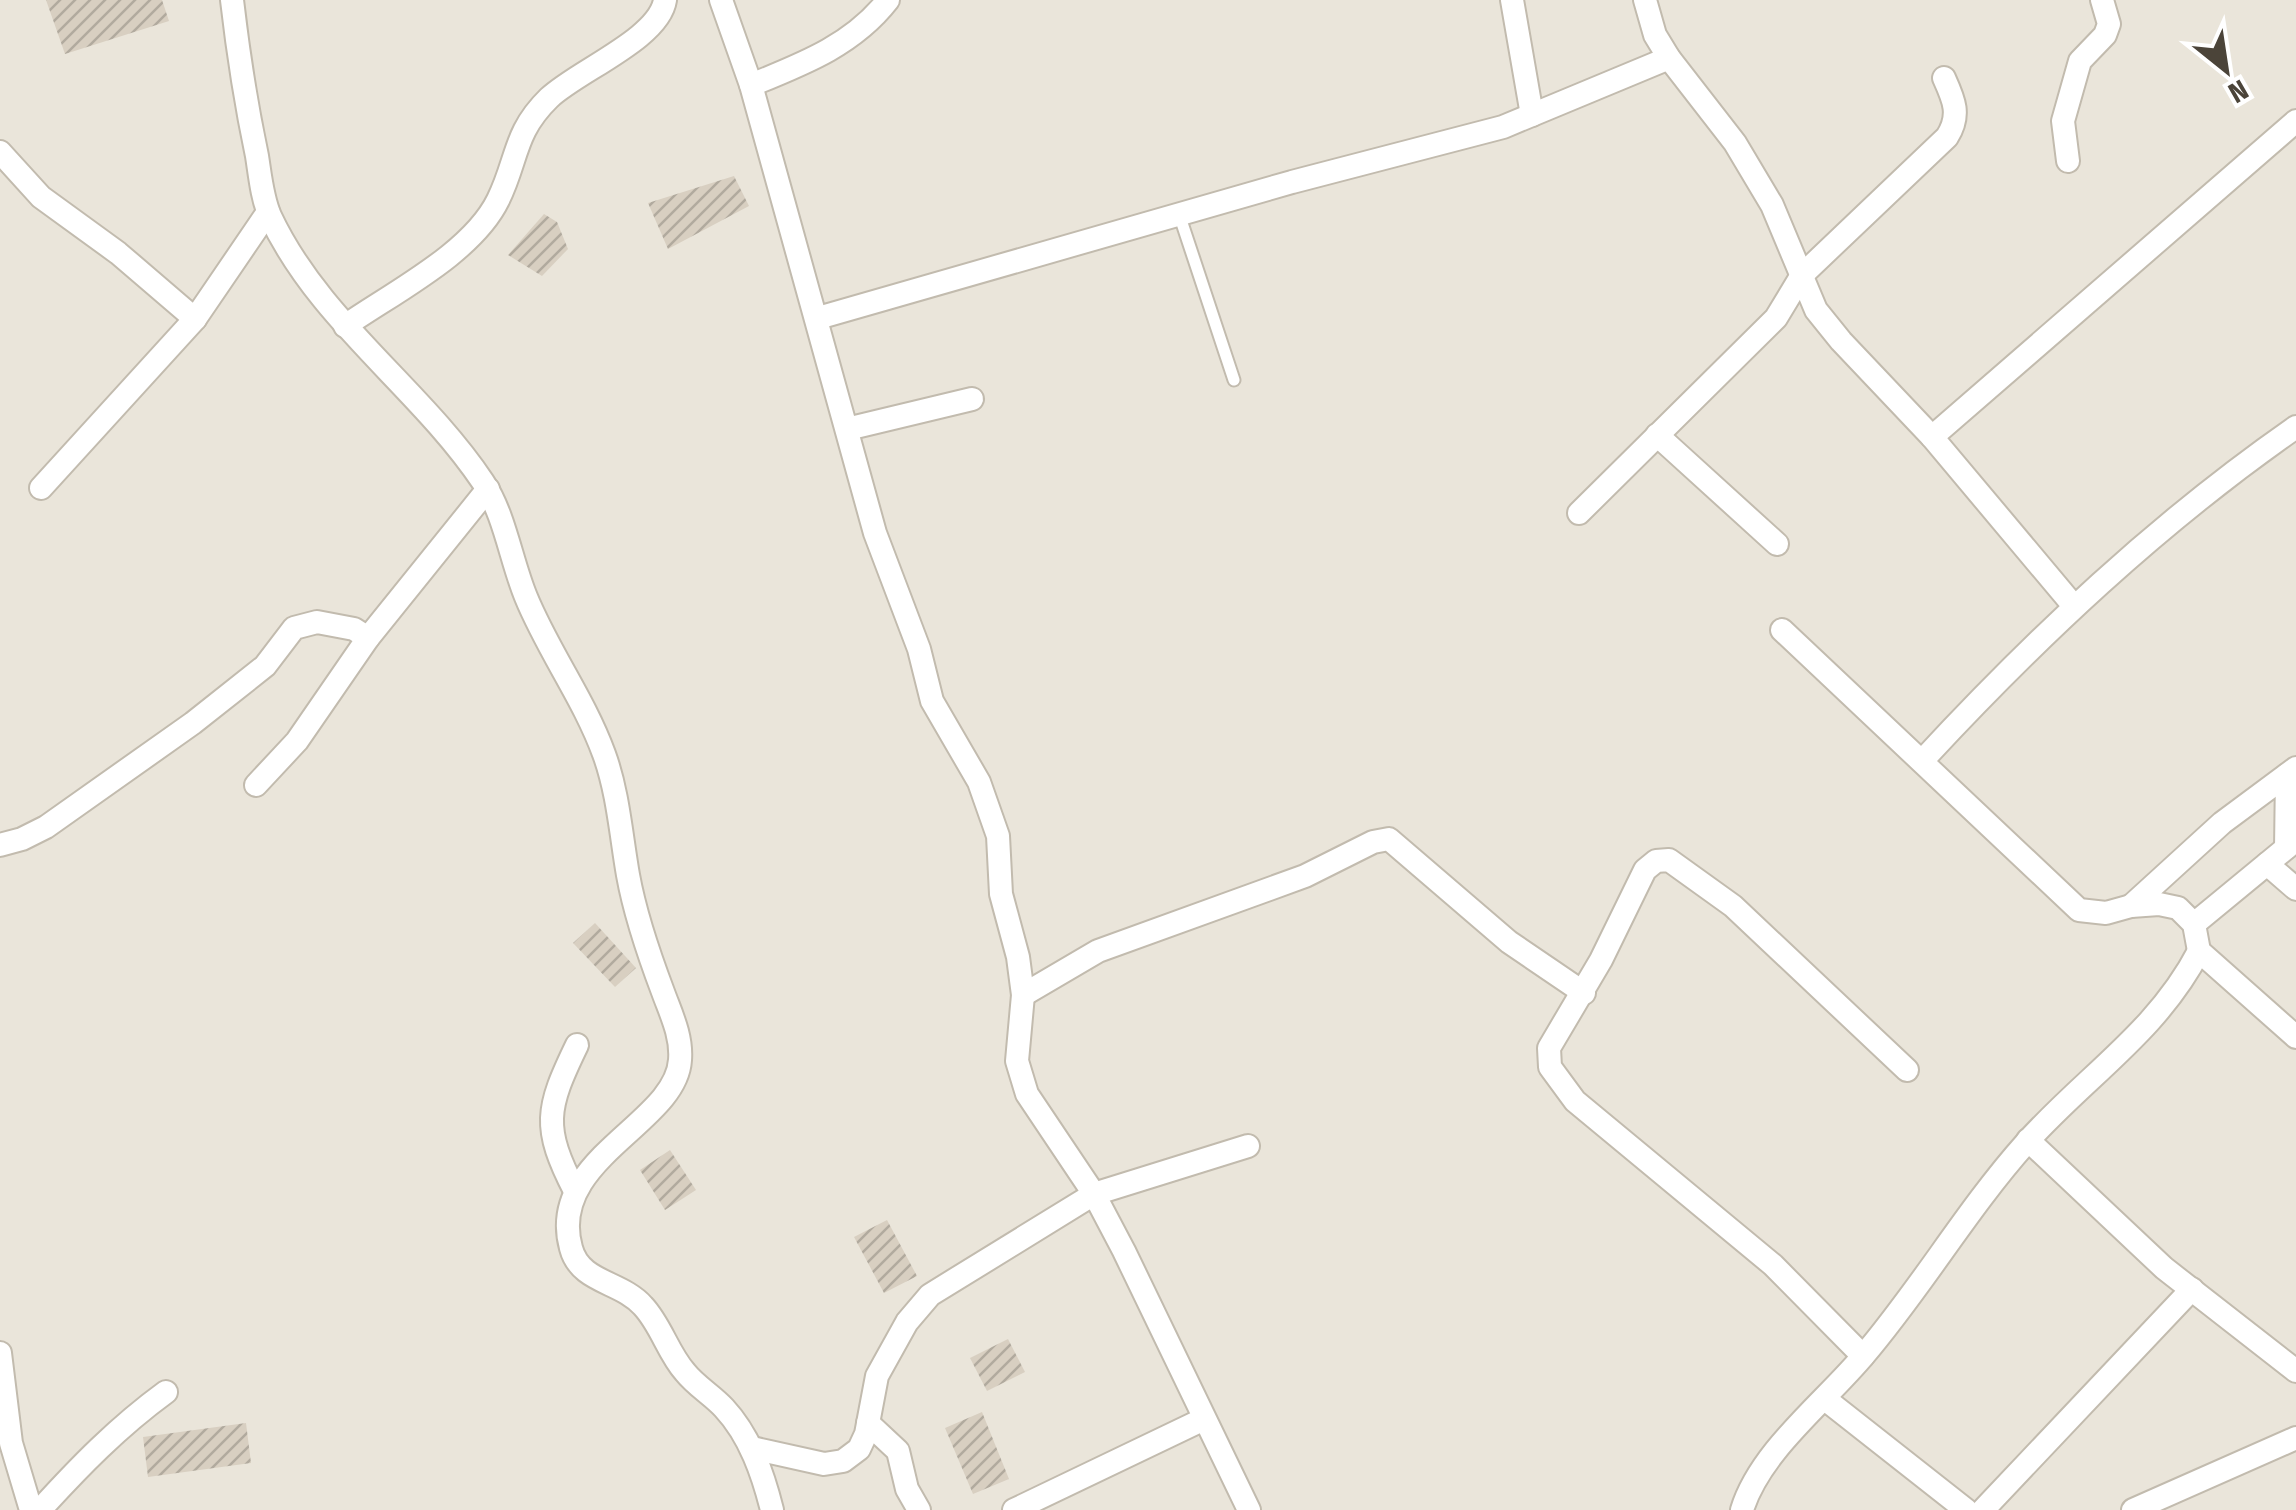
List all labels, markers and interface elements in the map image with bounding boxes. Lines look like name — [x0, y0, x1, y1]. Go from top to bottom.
north arrow — [2176, 20, 2276, 120]
text: N — [2223, 73, 2254, 110]

